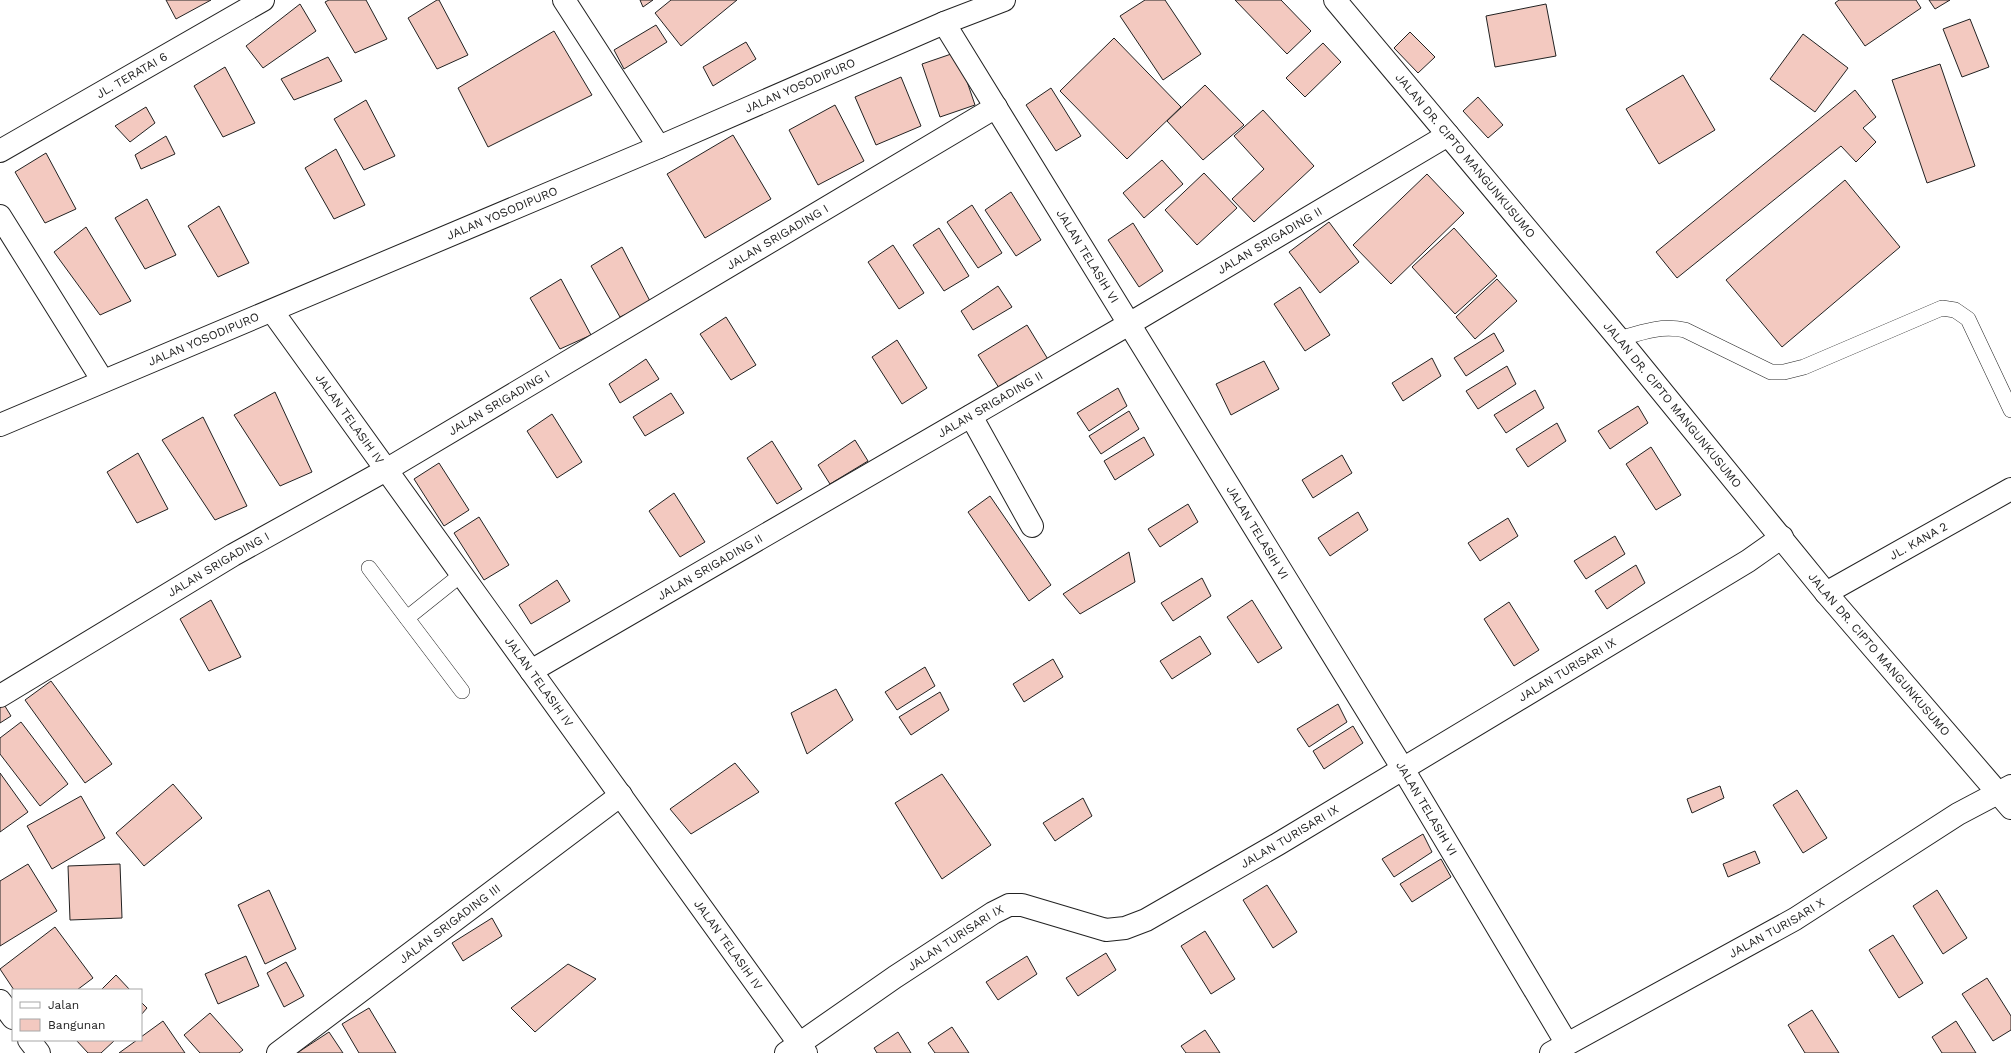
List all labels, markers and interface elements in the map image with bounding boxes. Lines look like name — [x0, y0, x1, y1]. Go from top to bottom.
street label: JL. TERATAI 6 — [94, 49, 170, 101]
street label: JALAN YOSODIPURO — [743, 55, 857, 116]
street label: JALAN DR. CIPTO MANGUNKUSUMO — [1392, 70, 1538, 241]
street label: JALAN YOSODIPURO — [445, 184, 560, 243]
street label: JALAN SRIGADING I — [724, 201, 831, 273]
street label: JALAN SRIGADING II — [1215, 204, 1325, 277]
street label: JALAN TELASIH VI — [1054, 207, 1122, 306]
street label: JALAN YOSODIPURO — [146, 309, 261, 369]
street label: JALAN DR. CIPTO MANGUNKUSUMO — [1601, 319, 1744, 491]
street label: JALAN SRIGADING I — [446, 367, 552, 438]
street label: JALAN SRIGADING II — [935, 369, 1045, 440]
street label: JALAN TELASIH IV — [313, 371, 387, 467]
street label: JALAN TELASIH VI — [1223, 483, 1291, 582]
street label: JL. KANA 2 — [1887, 519, 1950, 563]
street label: JALAN SRIGADING I — [165, 529, 272, 600]
street label: JALAN SRIGADING II — [655, 531, 765, 603]
street label: JALAN DR. CIPTO MANGUNKUSUMO — [1805, 570, 1953, 739]
street label: JALAN TELASIH IV — [502, 634, 576, 730]
street label: JALAN TURISARI IX — [1516, 635, 1619, 705]
street label: JALAN TELASIH VI — [1393, 759, 1460, 858]
street label: JALAN TURISARI IX — [1238, 802, 1341, 871]
street label: JALAN SRIGADING III — [397, 881, 503, 966]
street label: JALAN TURISARI X — [1727, 895, 1827, 961]
street label: JALAN TELASIH IV — [691, 897, 765, 993]
street label: JALAN TURISARI IX — [905, 902, 1006, 974]
legend — [12, 989, 142, 1041]
text: Jalan — [48, 998, 79, 1012]
text: Bangunan — [48, 1018, 106, 1032]

